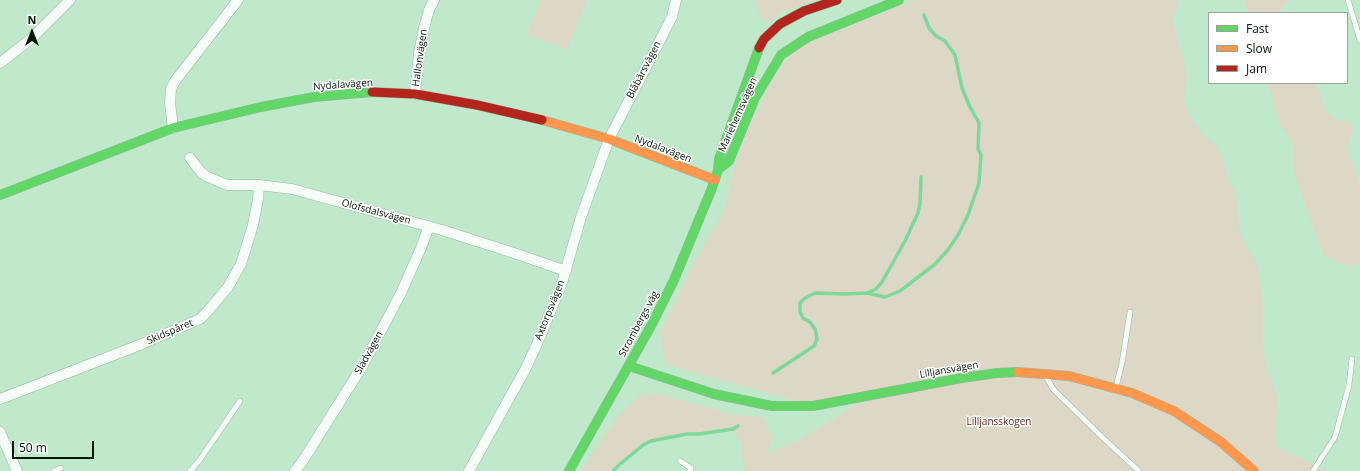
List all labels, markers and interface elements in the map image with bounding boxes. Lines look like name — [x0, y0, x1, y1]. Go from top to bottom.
north arrow — [12, 12, 52, 52]
text: N — [28, 12, 36, 27]
legend — [1208, 12, 1348, 84]
text: Fast — [1246, 20, 1269, 37]
street label: Hallonvägen — [410, 29, 430, 87]
street label: Blåbärsvägen — [624, 39, 664, 101]
text: Slow — [1246, 40, 1272, 57]
text: Jam — [1246, 60, 1267, 77]
street label: Mariehemsvägen — [716, 76, 760, 154]
street label: Nydalavägen — [313, 77, 373, 93]
street label: Nydalavägen — [633, 133, 693, 165]
street label: Olofsdalsvägen — [340, 197, 412, 227]
street label: Axtorpsvägen — [532, 278, 568, 342]
street label: Strombergs väg — [617, 289, 661, 359]
street label: Skidspåret — [145, 317, 195, 347]
street label: Slädvägen — [352, 329, 386, 377]
street label: Lilljansvägen — [919, 359, 979, 381]
park label: Lilljansskogen — [967, 416, 1031, 428]
scale bar — [14, 433, 96, 459]
text: 50 m — [19, 439, 47, 456]

